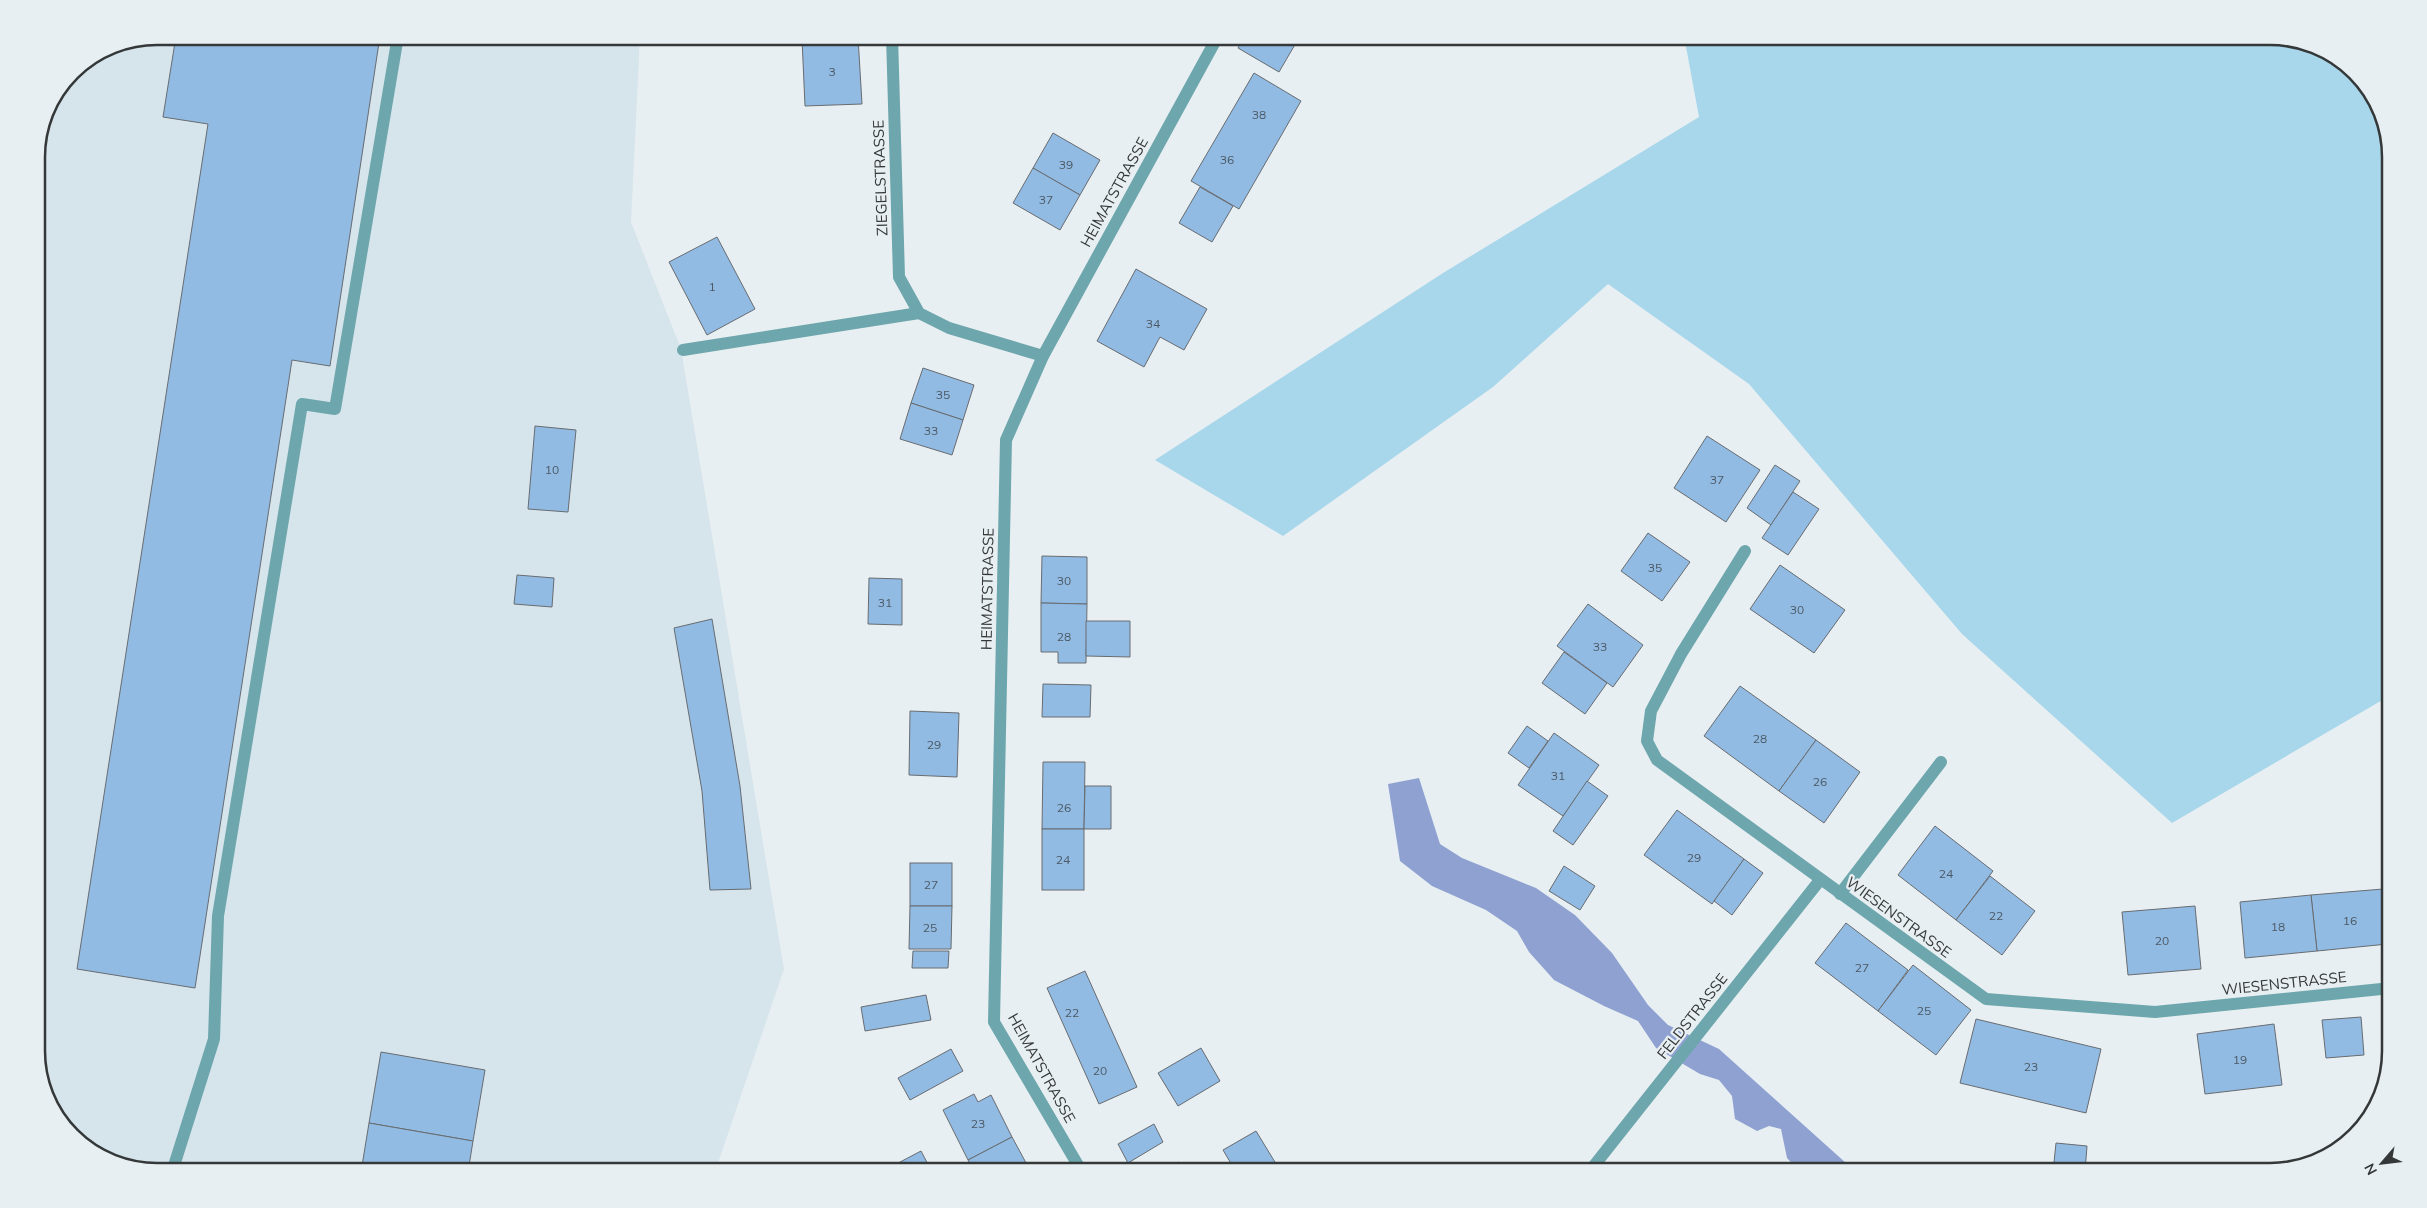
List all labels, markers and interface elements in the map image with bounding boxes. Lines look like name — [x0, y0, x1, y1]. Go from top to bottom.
house number: 3 — [828, 64, 836, 79]
house number: 38 — [1252, 107, 1266, 122]
street label: ZIEGELSTRASSE — [868, 119, 892, 236]
street label: HEIMATSTRASSE — [1076, 134, 1152, 250]
house number: 36 — [1220, 152, 1234, 167]
house number: 39 — [1059, 157, 1073, 172]
house number: 37 — [1039, 192, 1053, 207]
house number: 1 — [708, 279, 716, 294]
house number: 34 — [1146, 316, 1160, 331]
house number: 35 — [936, 387, 950, 402]
house number: 33 — [924, 423, 938, 438]
house number: 10 — [545, 462, 559, 477]
house number: 37 — [1710, 472, 1724, 487]
street label: HEIMATSTRASSE — [976, 527, 998, 650]
house number: 35 — [1648, 560, 1662, 575]
house number: 30 — [1057, 573, 1071, 588]
house number: 31 — [878, 595, 892, 610]
house number: 30 — [1790, 602, 1804, 617]
house number: 28 — [1057, 629, 1071, 644]
house number: 33 — [1593, 639, 1607, 654]
house number: 28 — [1753, 731, 1767, 746]
house number: 29 — [927, 737, 941, 752]
house number: 31 — [1551, 768, 1565, 783]
house number: 26 — [1813, 774, 1827, 789]
house number: 26 — [1057, 800, 1071, 815]
house number: 29 — [1687, 850, 1701, 865]
house number: 24 — [1056, 852, 1070, 867]
house number: 24 — [1939, 866, 1953, 881]
street label: WIESENSTRASSE — [1843, 872, 1955, 962]
house number: 27 — [924, 877, 938, 892]
house number: 22 — [1989, 908, 2003, 923]
house number: 16 — [2343, 913, 2357, 928]
house number: 18 — [2271, 919, 2285, 934]
house number: 25 — [923, 920, 937, 935]
house number: 20 — [2155, 933, 2169, 948]
house number: 27 — [1855, 960, 1869, 975]
street label: WIESENSTRASSE — [2221, 967, 2348, 999]
street label: FELDSTRASSE — [1653, 969, 1731, 1063]
house number: 25 — [1917, 1003, 1931, 1018]
house number: 22 — [1065, 1005, 1079, 1020]
street label: HEIMATSTRASSE — [1004, 1010, 1080, 1126]
house number: 19 — [2233, 1052, 2247, 1067]
house number: 23 — [2024, 1059, 2038, 1074]
house number: 20 — [1093, 1063, 1107, 1078]
house number: 23 — [971, 1116, 985, 1131]
north arrow — [2357, 1138, 2407, 1188]
text: N — [2360, 1160, 2381, 1178]

